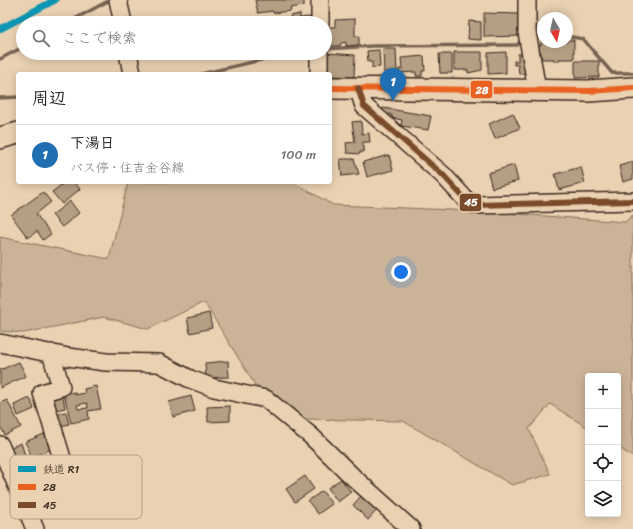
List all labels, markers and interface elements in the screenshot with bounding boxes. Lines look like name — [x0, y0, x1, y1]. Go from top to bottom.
north arrow — [537, 12, 573, 48]
search box — [16, 16, 332, 60]
text: ここで検索 — [62, 25, 137, 51]
icon: search — [30, 27, 52, 49]
pin: 1 — [380, 68, 406, 101]
line badge: 28 — [470, 80, 493, 99]
text: 28 — [475, 81, 489, 100]
text: 周辺 — [32, 83, 66, 113]
text: 下湯日 — [70, 130, 115, 156]
text: 1 — [42, 143, 48, 166]
text: 100 m — [281, 143, 316, 166]
text: バス停 · 住吉金谷線 — [70, 156, 184, 179]
line badge: 45 — [459, 193, 482, 212]
text: 45 — [463, 193, 478, 212]
your location — [391, 262, 411, 282]
map controls — [585, 373, 621, 517]
button: + — [585, 373, 621, 409]
button: − — [585, 409, 621, 445]
button: locate — [585, 445, 621, 481]
legend — [10, 455, 142, 519]
text: 鉄道 R1 — [43, 460, 80, 479]
text: 28 — [43, 478, 56, 497]
button: layers — [585, 481, 621, 517]
text: 45 — [43, 496, 57, 515]

